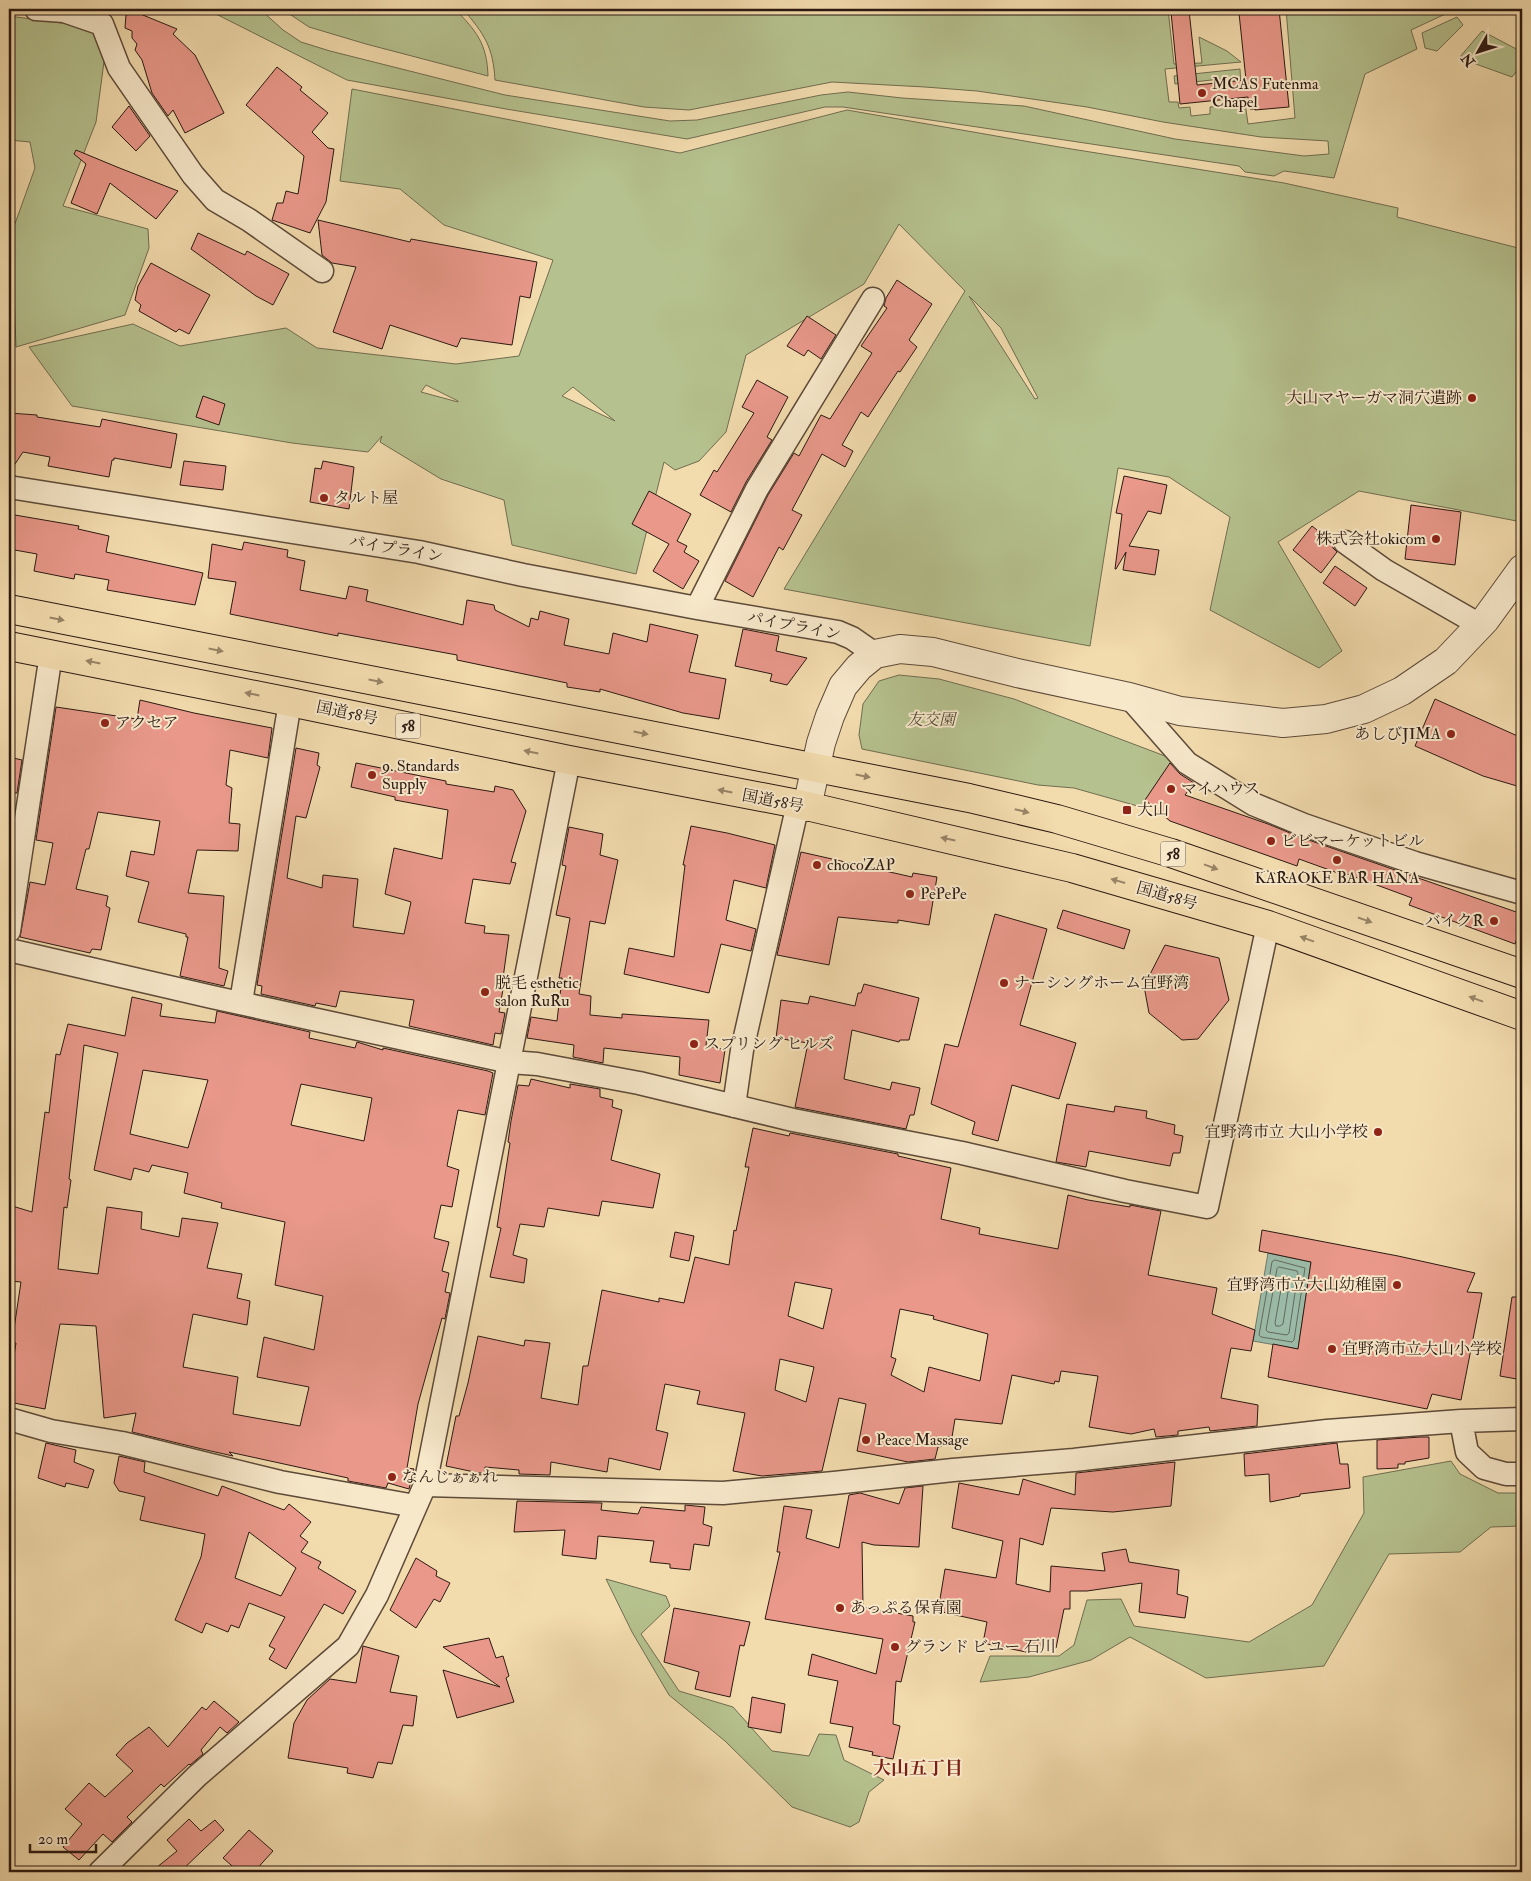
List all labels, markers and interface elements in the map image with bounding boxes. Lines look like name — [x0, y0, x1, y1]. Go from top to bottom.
north arrow — [1454, 28, 1504, 78]
text: N — [1457, 49, 1479, 71]
place label: MCAS Futenma Chapel — [1212, 74, 1319, 113]
marker: MCAS Futenma Chapel — [1196, 87, 1208, 99]
place label: 大山マヤーガマ洞穴遺跡 — [1286, 388, 1462, 408]
marker: 大山マヤーガマ洞穴遺跡 — [1466, 392, 1478, 404]
place label: タルト屋 — [334, 488, 398, 508]
marker: タルト屋 — [318, 492, 330, 504]
place label: 株式会社okicom — [1316, 529, 1427, 549]
street label: パイプライン — [347, 531, 445, 567]
marker: 株式会社okicom — [1430, 533, 1442, 545]
street label: パイプライン — [745, 607, 843, 645]
one-way arrow — [49, 615, 65, 623]
one-way arrow — [209, 646, 224, 654]
one-way arrow — [84, 658, 100, 666]
one-way arrow — [368, 677, 383, 685]
one-way arrow — [244, 690, 260, 698]
street label: 国道58号 — [314, 697, 380, 729]
park label: 友交園 — [907, 710, 958, 730]
place label: アクセア — [115, 713, 179, 733]
road number: 58 — [396, 714, 420, 738]
marker: アクセア — [99, 717, 111, 729]
place label: あしびJIMA — [1354, 724, 1441, 745]
marker: あしびJIMA — [1445, 728, 1457, 740]
one-way arrow — [634, 729, 650, 737]
one-way arrow — [523, 747, 539, 755]
place label: 9. Standards Supply — [381, 756, 459, 795]
marker: 9. Standards Supply — [366, 769, 378, 781]
one-way arrow — [855, 773, 871, 781]
place label: マイハウス — [1181, 779, 1260, 799]
marker: マイハウス — [1165, 783, 1177, 795]
street label: 国道58号 — [740, 785, 806, 817]
one-way arrow — [716, 786, 732, 794]
place label: 大山 — [1137, 800, 1169, 820]
marker: 大山 — [1121, 804, 1133, 816]
one-way arrow — [1014, 807, 1029, 815]
place label: ビビマーケットビル — [1281, 831, 1424, 851]
one-way arrow — [941, 835, 956, 843]
marker: ビビマーケットビル — [1265, 835, 1277, 847]
road number: 58 — [1160, 842, 1186, 866]
marker: KARAOKE BAR HANA — [1331, 854, 1343, 866]
place label: chocoZAP — [827, 855, 895, 875]
marker: chocoZAP — [811, 859, 823, 871]
one-way arrow — [1204, 863, 1219, 871]
place label: KARAOKE BAR HANA — [1255, 868, 1419, 888]
one-way arrow — [1110, 877, 1125, 885]
street label: 国道58号 — [1134, 878, 1200, 914]
place label: PePePe — [920, 884, 967, 904]
marker: PePePe — [904, 888, 916, 900]
place label: バイクR — [1425, 911, 1485, 931]
marker: バイクR — [1488, 915, 1500, 927]
one-way arrow — [1357, 917, 1372, 924]
one-way arrow — [1299, 935, 1314, 943]
place label: 脱毛 esthetic salon RuRu — [495, 973, 579, 1011]
place label: ナーシングホーム宜野湾 — [1014, 973, 1189, 993]
marker: ナーシングホーム宜野湾 — [998, 977, 1010, 989]
marker: 脱毛 esthetic salon RuRu — [479, 986, 491, 998]
one-way arrow — [1469, 995, 1484, 1003]
place label: スプリング ヒルズ — [704, 1034, 834, 1054]
marker: スプリング ヒルズ — [688, 1038, 700, 1050]
place label: 宜野湾市立 大山小学校 — [1205, 1122, 1368, 1142]
marker: 宜野湾市立 大山小学校 — [1372, 1126, 1384, 1138]
place label: 宜野湾市立大山幼稚園 — [1227, 1275, 1387, 1295]
marker: 宜野湾市立大山幼稚園 — [1391, 1279, 1403, 1291]
place label: 宜野湾市立大山小学校 — [1342, 1339, 1502, 1359]
marker: 宜野湾市立大山小学校 — [1326, 1343, 1338, 1355]
place label: Peace Massage — [876, 1430, 969, 1450]
marker: Peace Massage — [860, 1434, 872, 1446]
place label: なんじぁぁれ — [402, 1467, 498, 1487]
marker: なんじぁぁれ — [386, 1471, 398, 1483]
place label: あっぷる保育園 — [850, 1598, 962, 1618]
marker: あっぷる保育園 — [834, 1602, 846, 1614]
place label: グランド ビユー 石川 — [905, 1637, 1056, 1657]
marker: グランド ビユー 石川 — [889, 1641, 901, 1653]
district label: 大山五丁目 — [873, 1757, 963, 1780]
scale bar — [30, 1821, 96, 1853]
text: 20 m — [38, 1830, 68, 1849]

